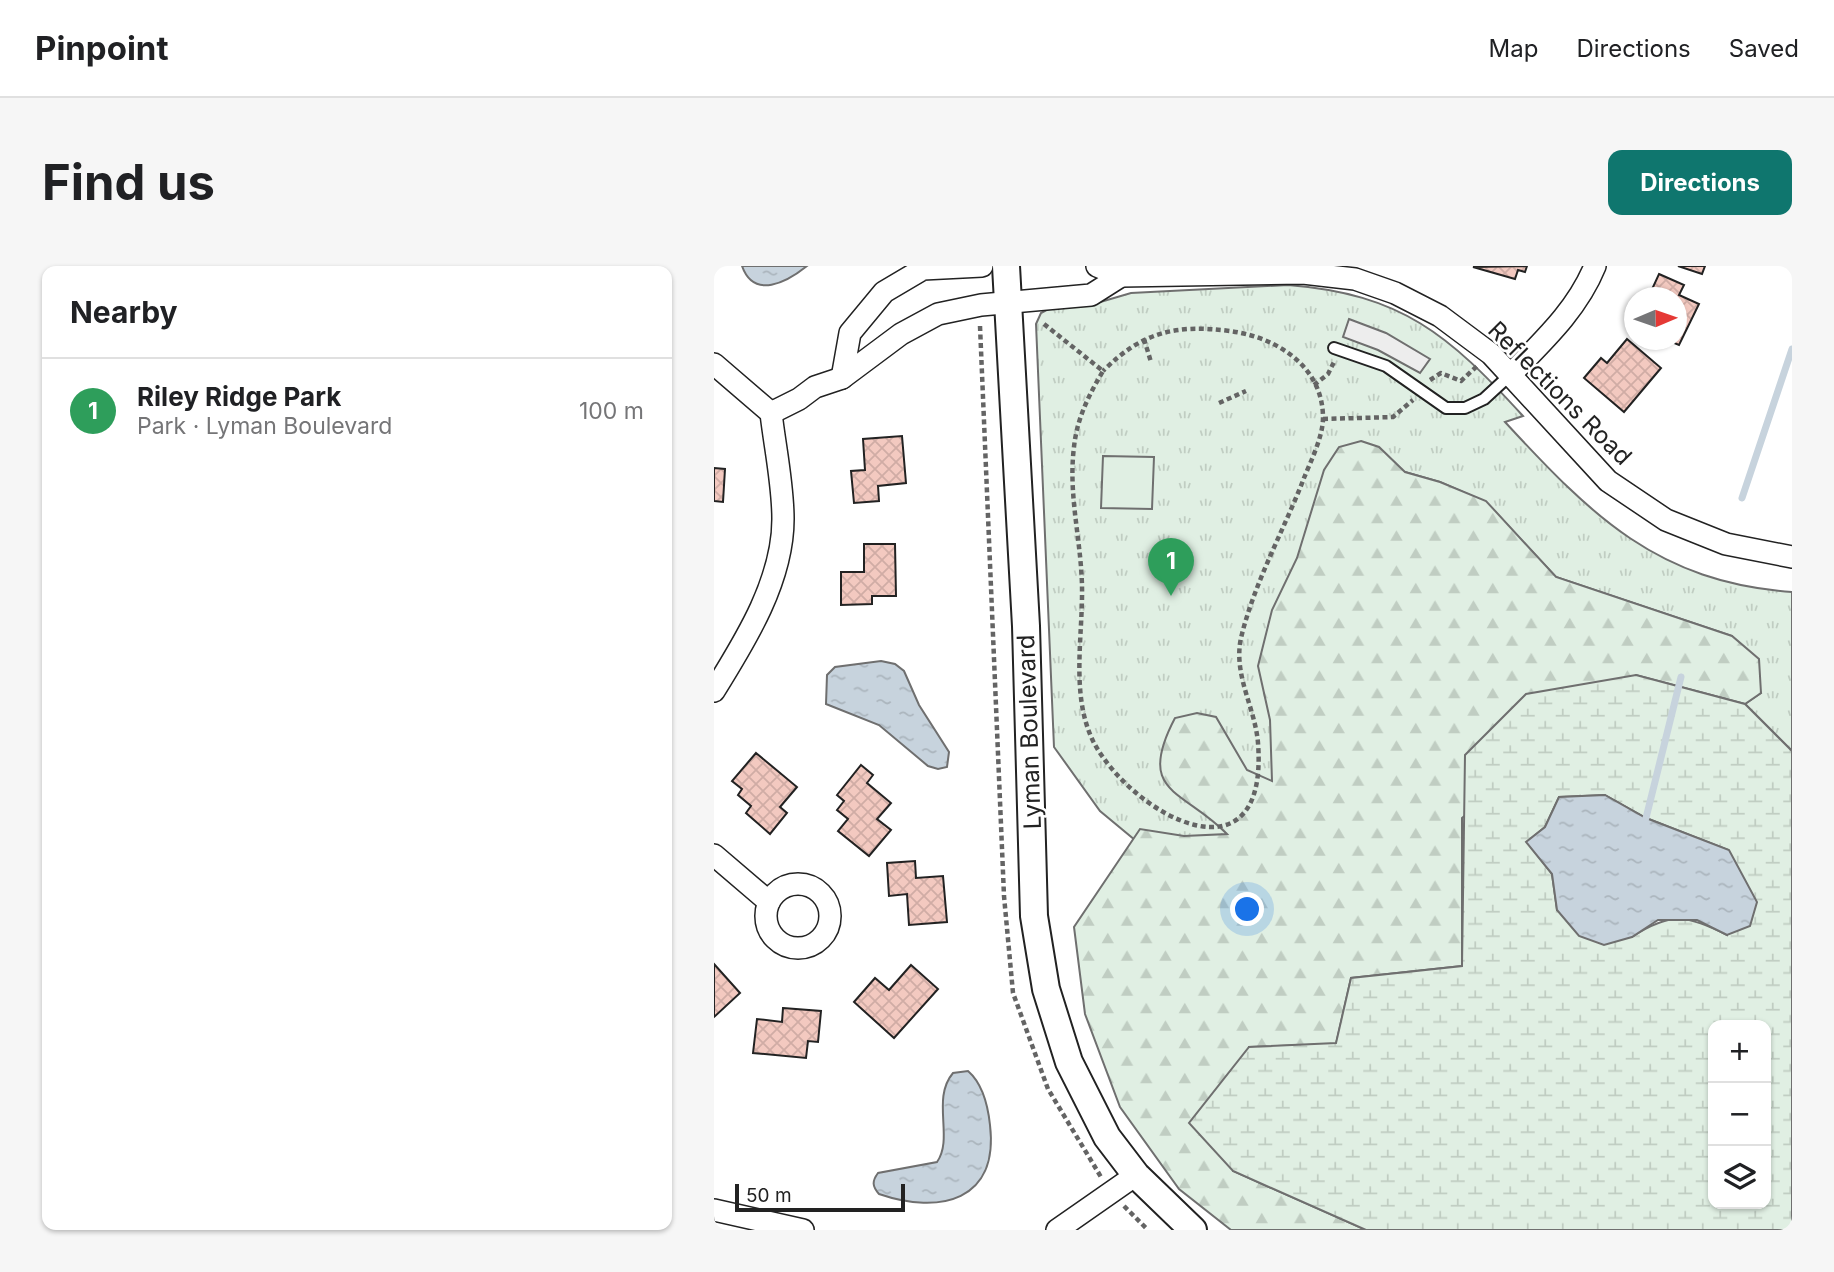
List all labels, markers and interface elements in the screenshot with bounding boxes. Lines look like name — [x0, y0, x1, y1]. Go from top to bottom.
text: Pinpoint — [35, 28, 168, 68]
text: Map — [1489, 34, 1538, 63]
text: Directions — [1576, 34, 1691, 63]
text: Saved — [1729, 34, 1799, 63]
button: Directions — [1608, 150, 1792, 215]
text: Find us — [42, 153, 215, 212]
north arrow — [1624, 287, 1687, 350]
text: Nearby — [70, 294, 178, 330]
street label: Reflections Road — [1482, 315, 1638, 471]
text: Riley Ridge Park — [137, 381, 341, 412]
text: 1 — [88, 397, 98, 425]
text: 100 m — [579, 397, 644, 425]
text: Park · Lyman Boulevard — [137, 412, 392, 440]
pin: 1 — [1148, 538, 1194, 596]
street label: Lyman Boulevard — [1011, 634, 1047, 830]
your location — [1230, 892, 1264, 926]
map controls — [1708, 1020, 1771, 1209]
button: + — [1708, 1020, 1771, 1083]
button: − — [1708, 1083, 1771, 1146]
button: layers — [1708, 1146, 1771, 1209]
scale bar — [735, 1181, 905, 1213]
text: 50 m — [746, 1184, 792, 1207]

